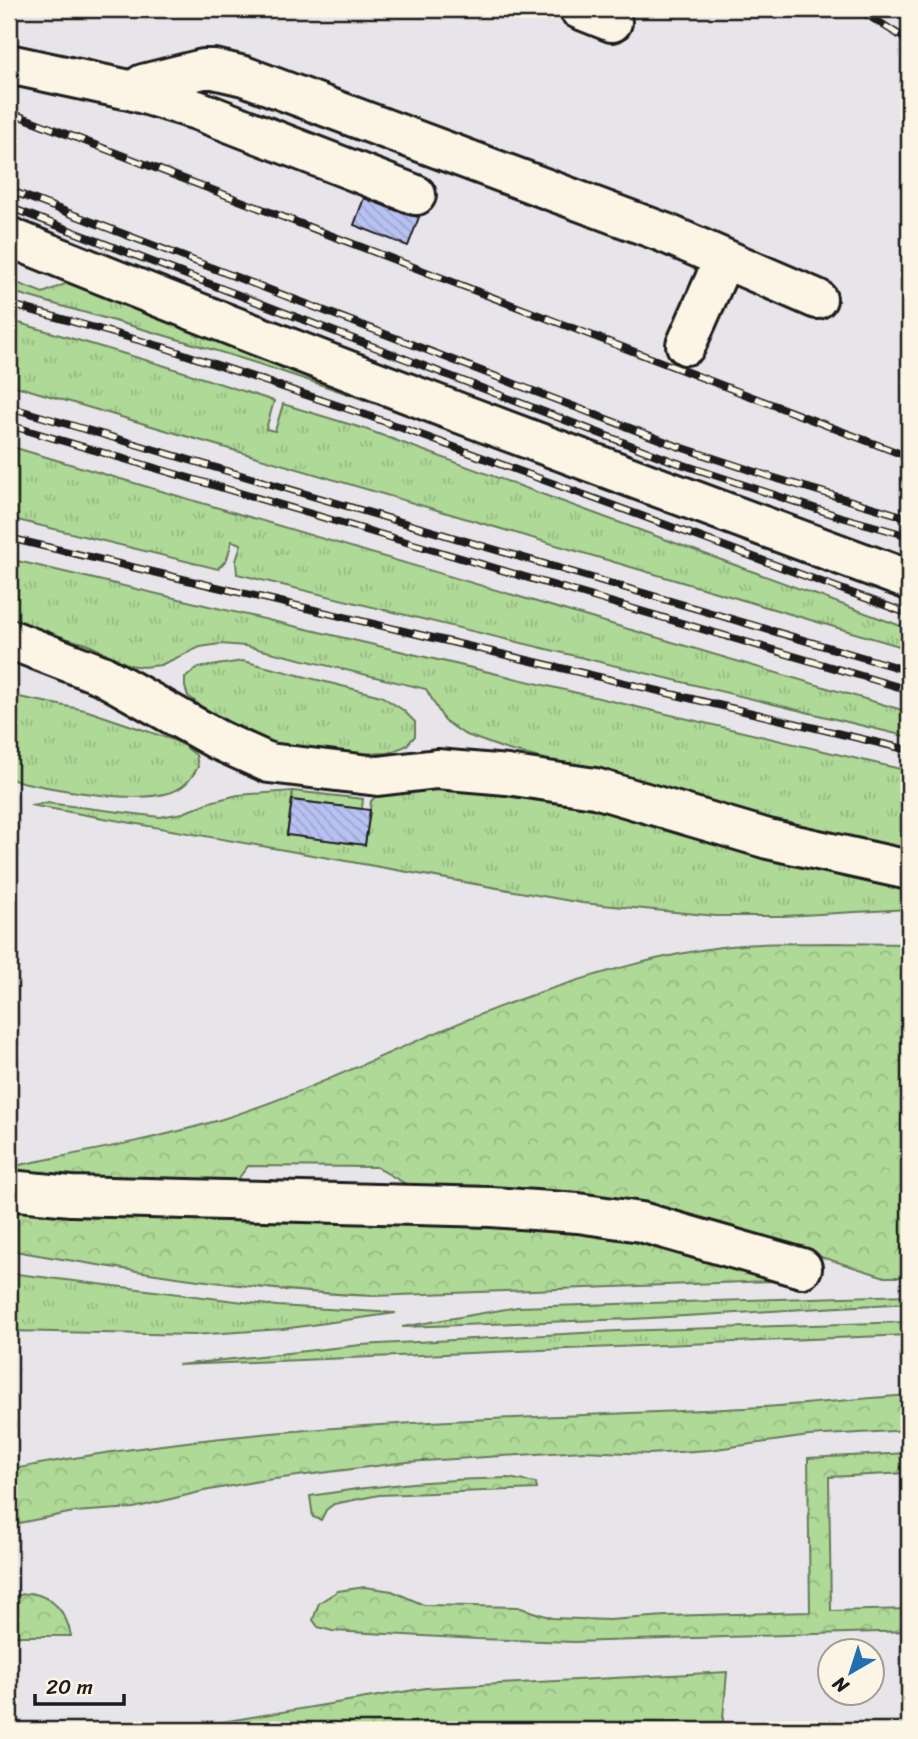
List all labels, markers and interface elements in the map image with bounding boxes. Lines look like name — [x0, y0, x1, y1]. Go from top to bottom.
north arrow — [816, 1638, 886, 1708]
scale bar — [35, 1662, 124, 1706]
text: N — [824, 1667, 857, 1702]
text: 20 m — [46, 1668, 93, 1706]

